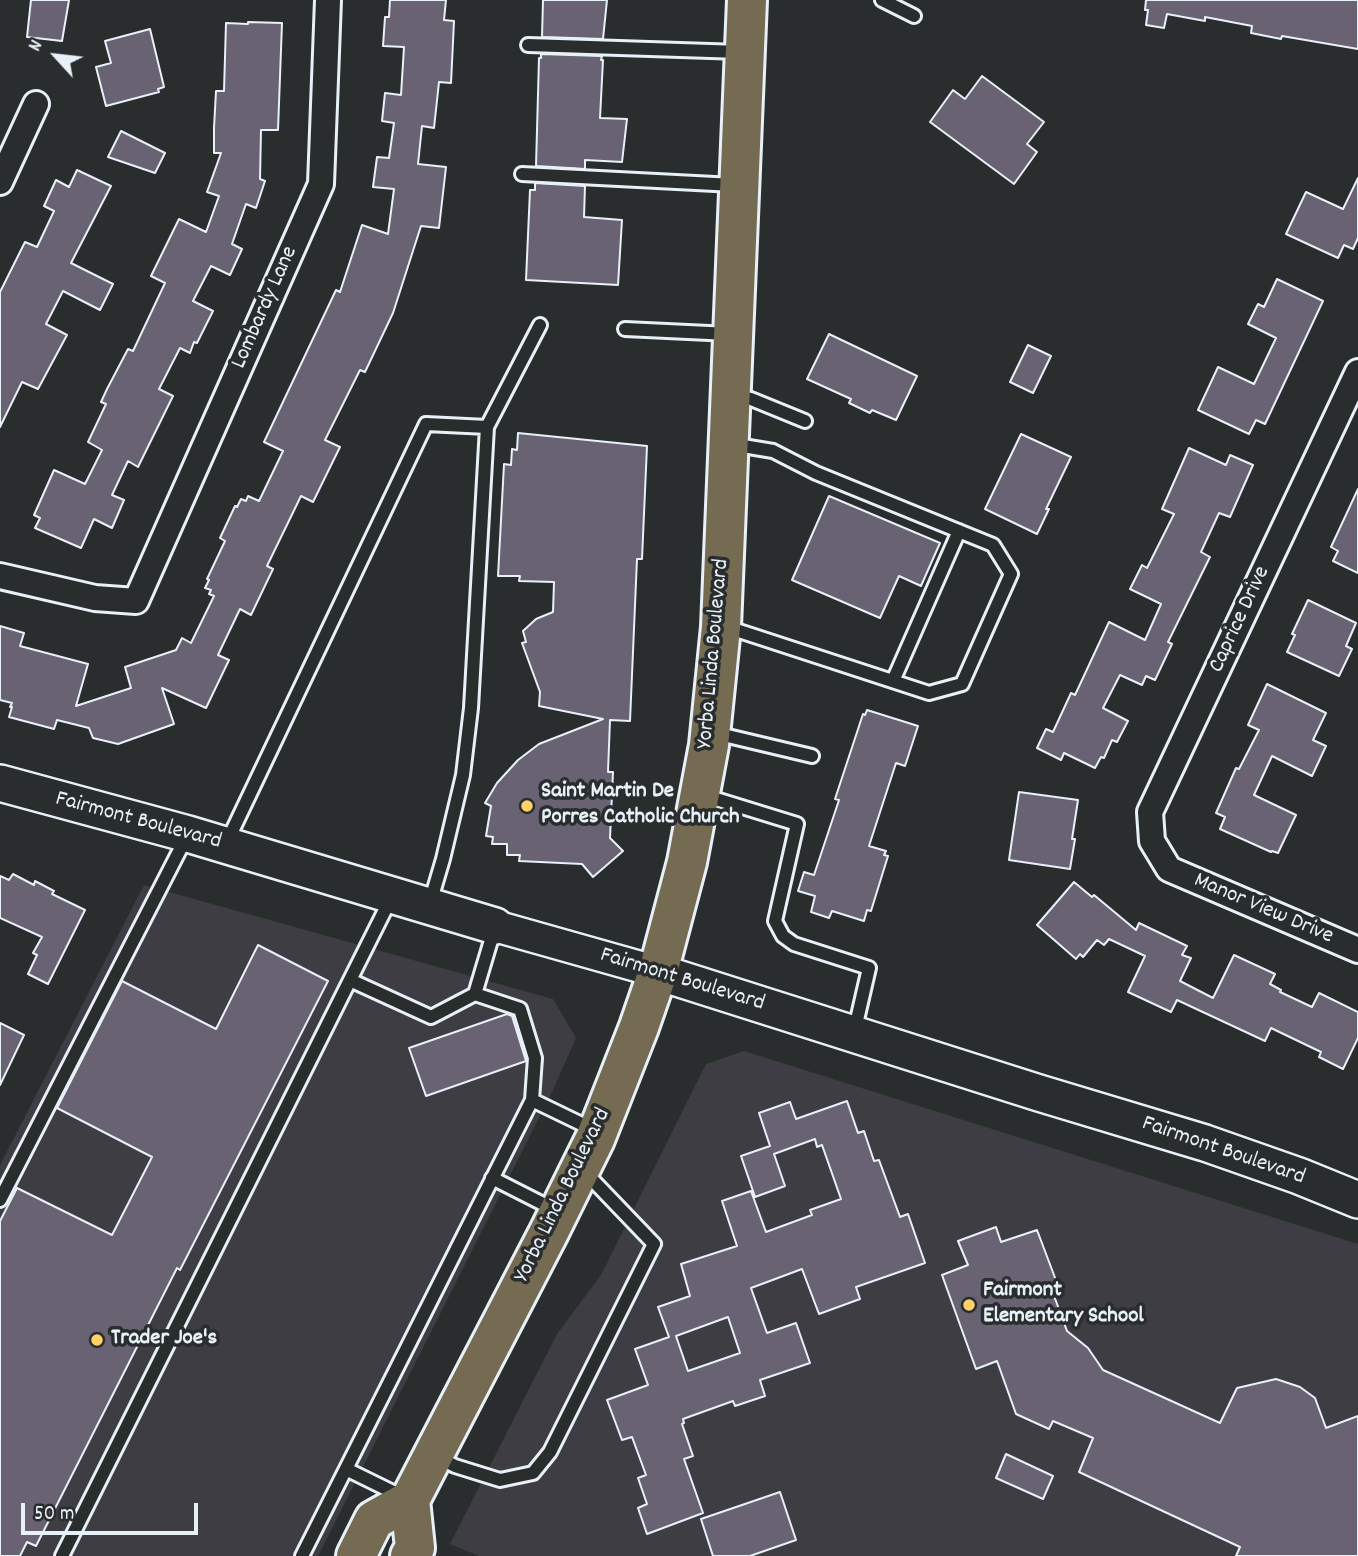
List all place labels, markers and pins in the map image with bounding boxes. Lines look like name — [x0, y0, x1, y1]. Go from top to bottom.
place label: Saint Martin De Porres Catholic Church — [541, 779, 740, 833]
marker: Saint Martin De Porres Catholic Church — [519, 798, 535, 814]
place label: Fairmont Elementary School — [983, 1278, 1144, 1332]
marker: Fairmont Elementary School — [961, 1297, 977, 1313]
place label: Trader Joe's — [111, 1326, 217, 1354]
marker: Trader Joe's — [89, 1332, 105, 1348]

